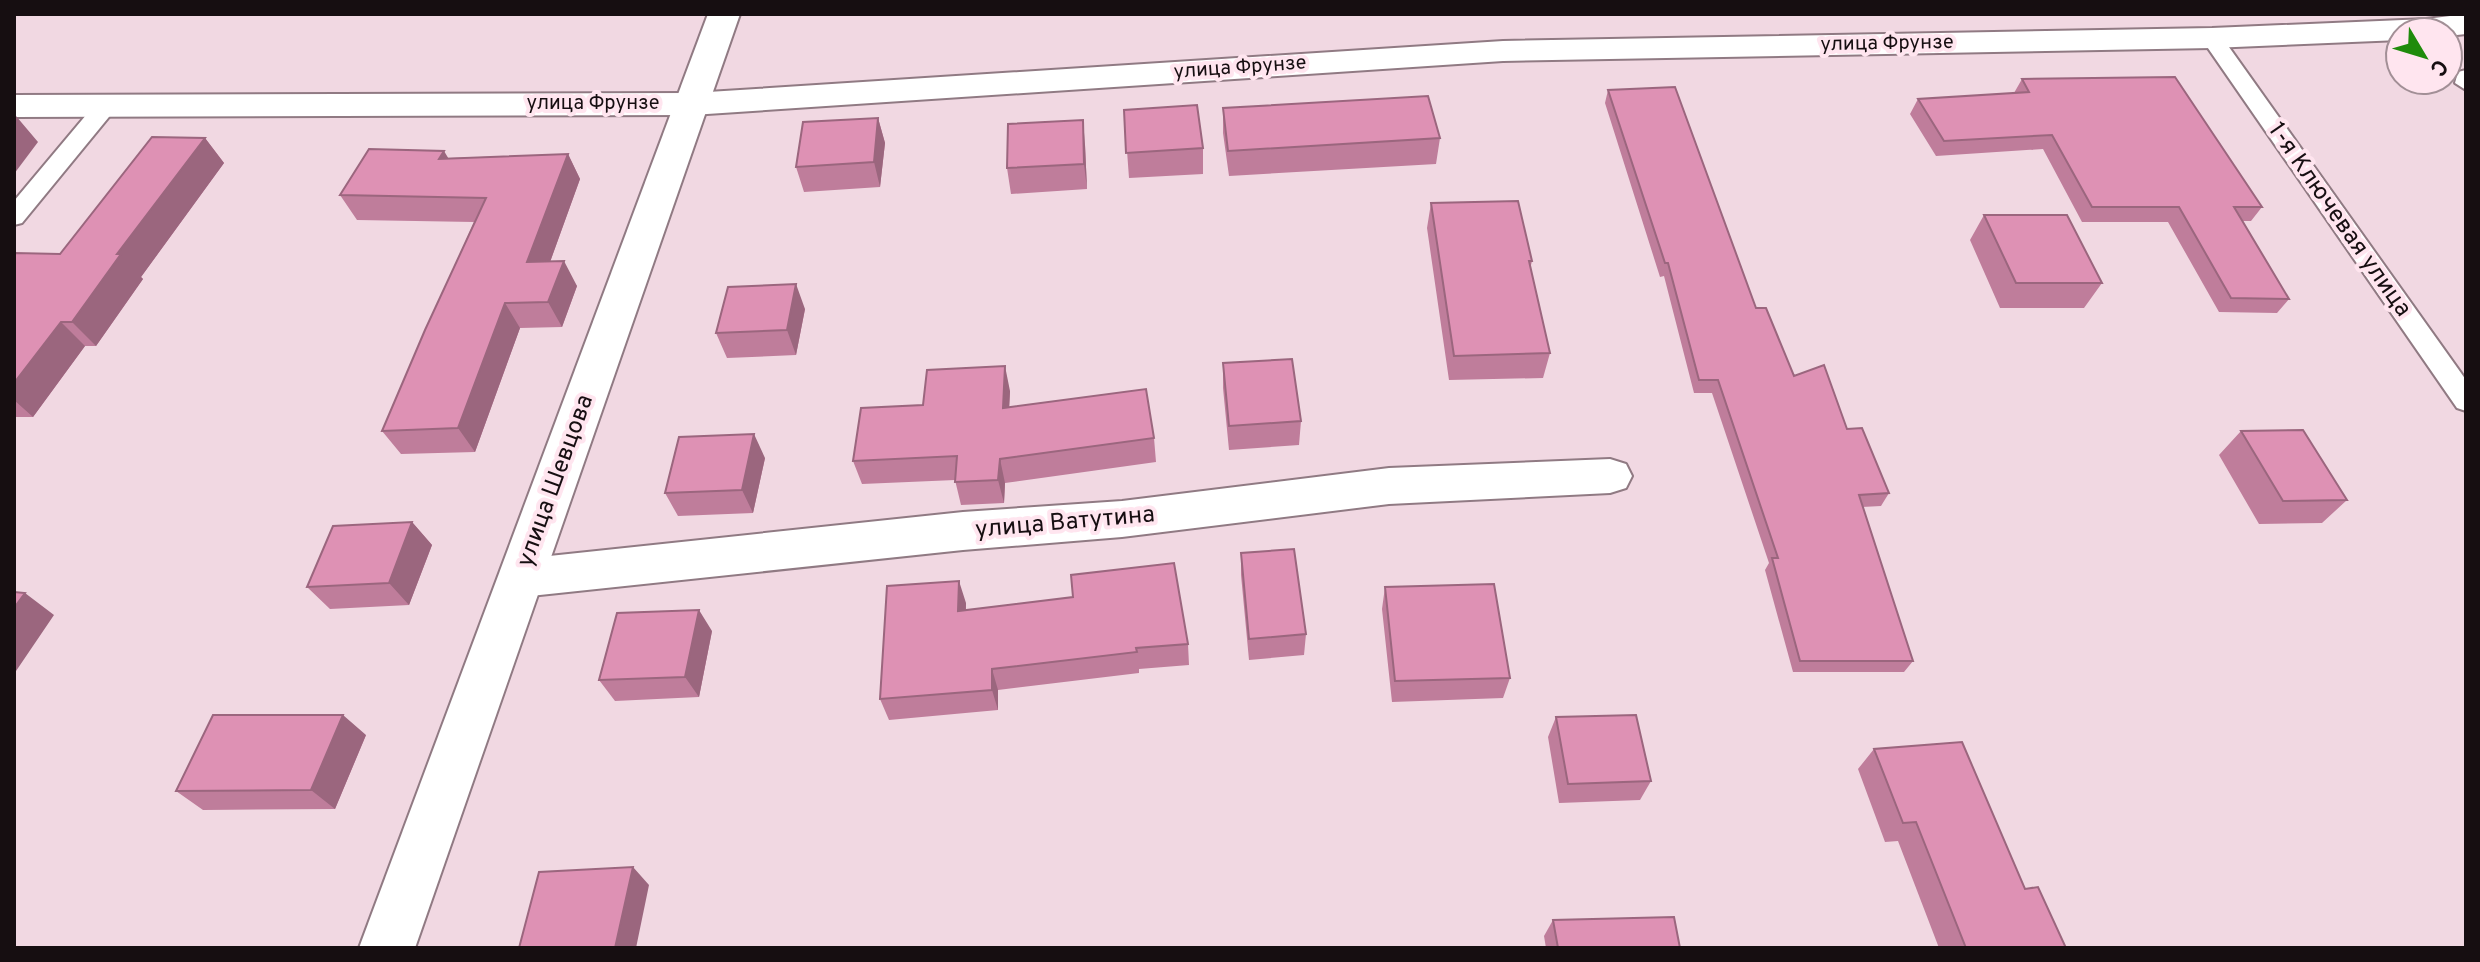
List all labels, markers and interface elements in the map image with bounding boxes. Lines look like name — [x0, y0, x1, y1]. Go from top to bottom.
north arrow — [2384, 16, 2464, 96]
street label: улица Фрунзе — [1820, 30, 1954, 58]
street label: улица Фрунзе — [1173, 50, 1307, 86]
text: С — [2423, 53, 2453, 81]
street label: улица Фрунзе — [526, 91, 660, 117]
street label: 1-я Ключевая улица — [2261, 117, 2417, 323]
street label: улица Шевцова — [511, 391, 601, 571]
street label: улица Ватутина — [974, 500, 1156, 546]

